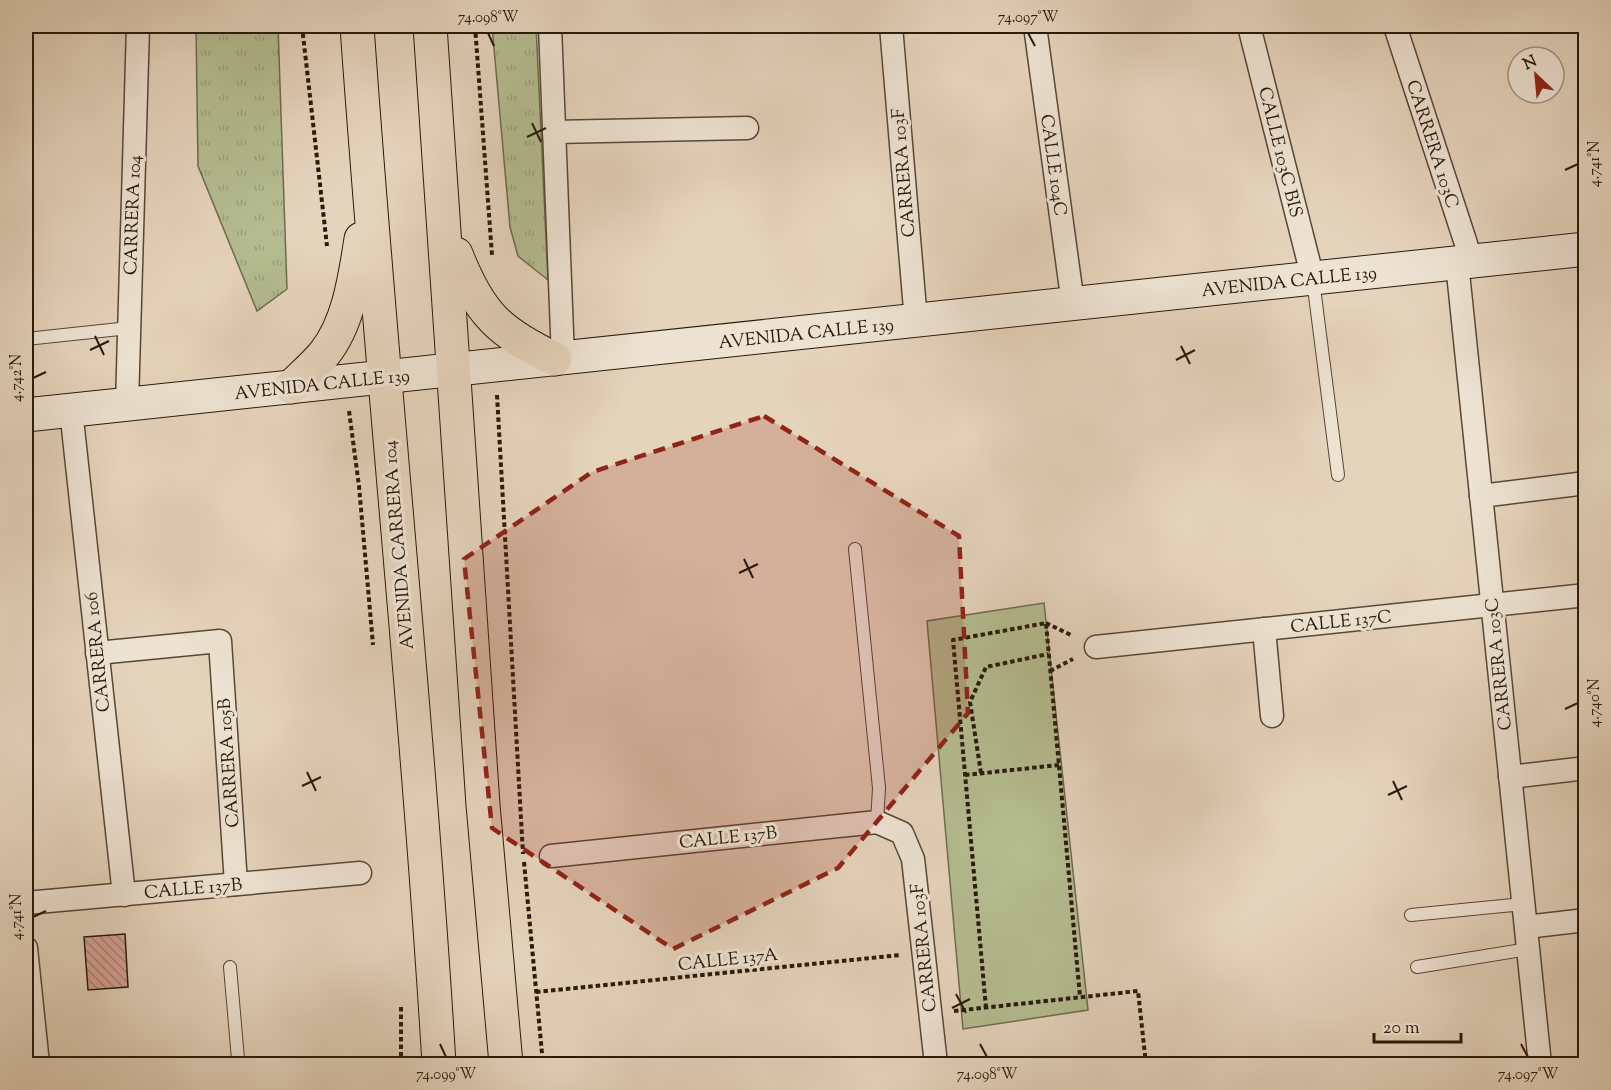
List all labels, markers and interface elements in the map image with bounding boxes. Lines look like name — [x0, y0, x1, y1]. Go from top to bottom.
text: 74.098°W — [458, 8, 519, 29]
text: 74.097°W — [998, 8, 1059, 29]
north arrow — [1506, 45, 1566, 105]
text: N — [1520, 51, 1542, 77]
street label: CARRERA 103C — [1398, 77, 1464, 212]
street label: CALLE 103C BIS — [1250, 84, 1308, 220]
street label: CARRERA 103F — [886, 107, 924, 238]
street label: CALLE 104C — [1032, 113, 1072, 218]
text: 4.741°N — [1585, 141, 1606, 187]
street label: CARRERA 104 — [119, 155, 149, 276]
street label: AVENIDA CALLE 139 — [1200, 261, 1378, 305]
street label: AVENIDA CALLE 139 — [717, 313, 895, 357]
text: 4.742°N — [7, 354, 28, 402]
street label: AVENIDA CALLE 139 — [233, 364, 411, 408]
street label: AVENIDA CARRERA 104 — [378, 439, 422, 650]
street label: CARRERA 106 — [80, 590, 118, 713]
street label: CARRERA 103C — [1480, 596, 1520, 732]
street label: CALLE 137C — [1289, 605, 1393, 641]
text: 4.740°N — [1585, 679, 1606, 727]
street label: CARRERA 105B — [213, 697, 247, 828]
street label: CALLE 137B — [678, 821, 779, 857]
street label: CALLE 137B — [143, 873, 243, 907]
street label: CARRERA 103F — [905, 882, 945, 1013]
text: 4.741°N — [7, 894, 28, 940]
street label: CALLE 137A — [677, 943, 780, 979]
scale bar — [1374, 1006, 1461, 1044]
text: 20 m — [1383, 1016, 1420, 1042]
text: 74.099°W — [416, 1065, 476, 1086]
text: 74.098°W — [957, 1065, 1018, 1086]
text: 74.097°W — [1498, 1065, 1559, 1086]

